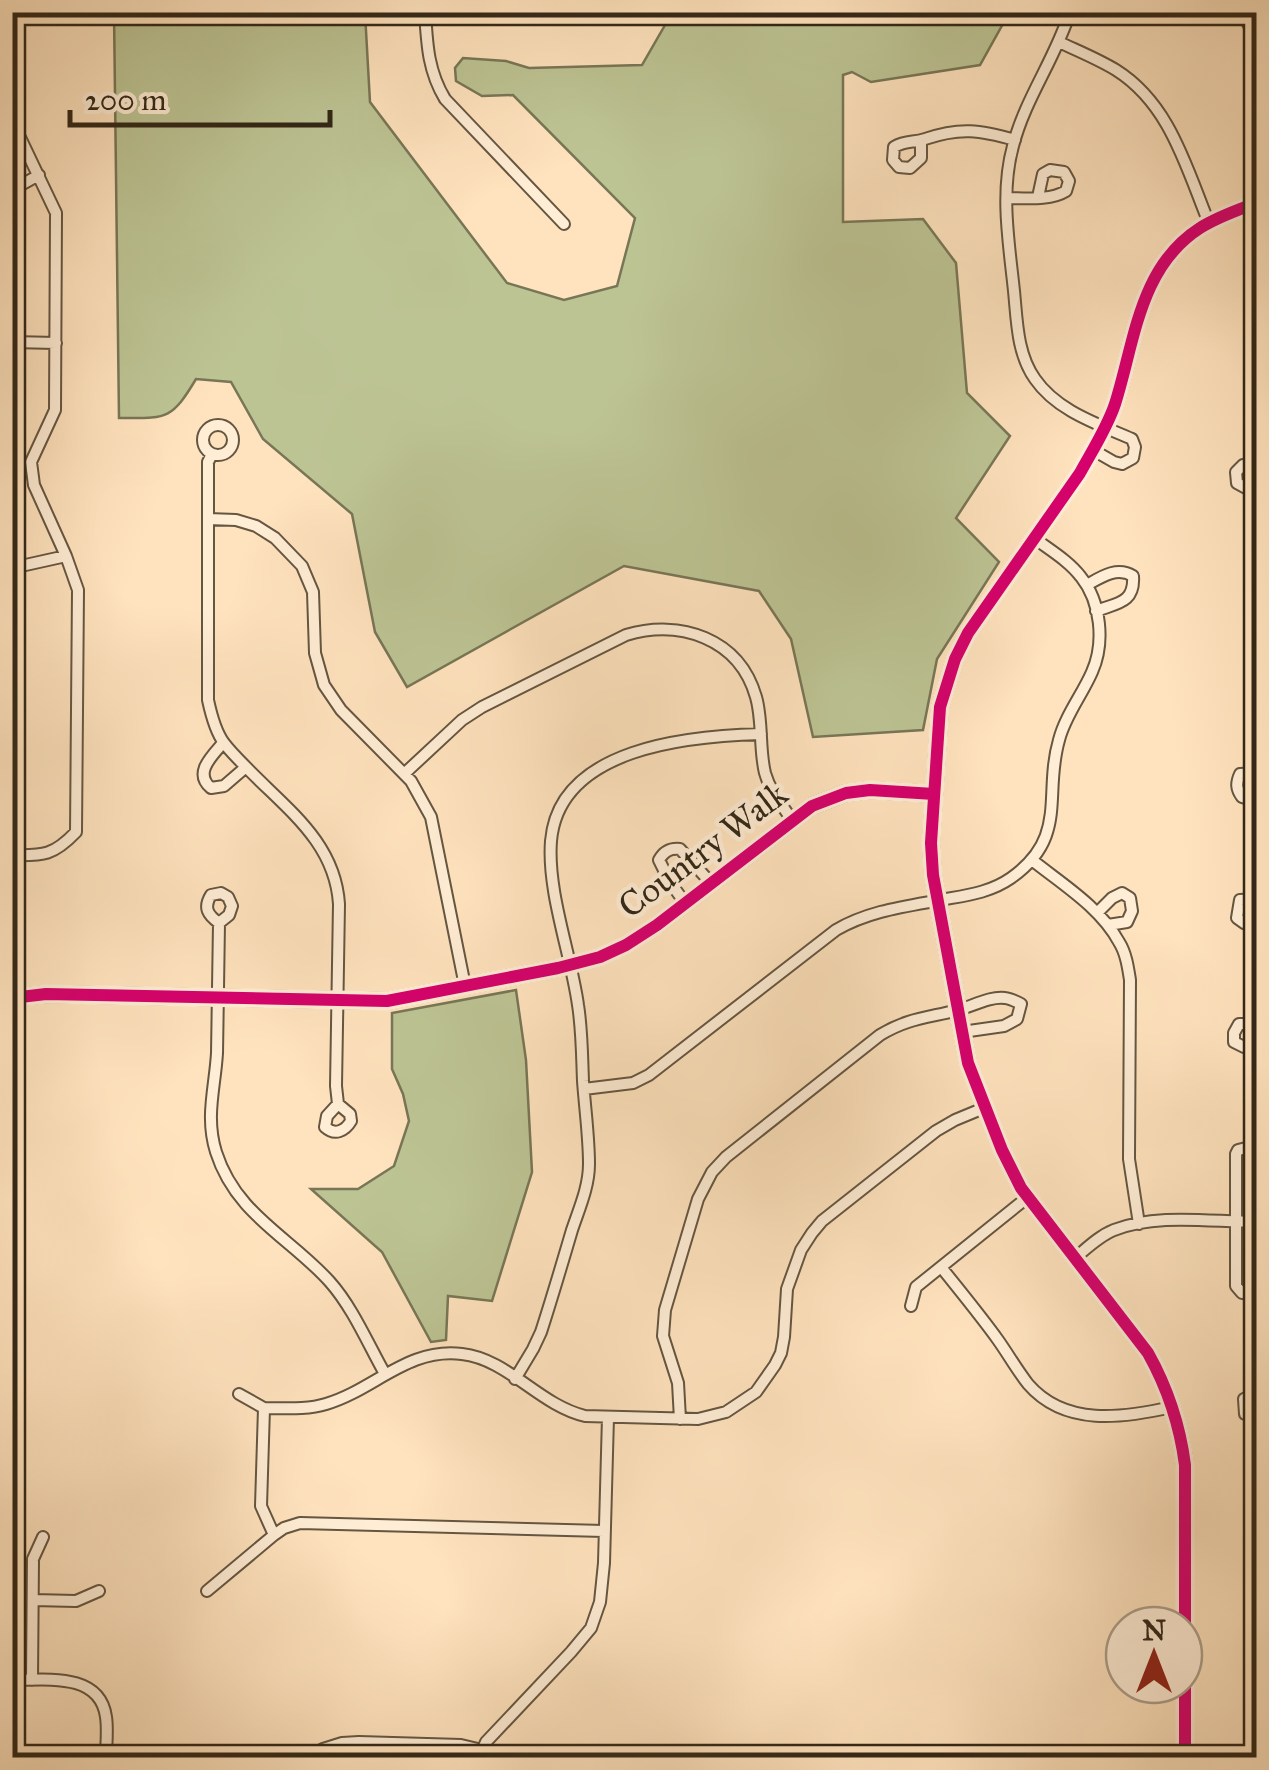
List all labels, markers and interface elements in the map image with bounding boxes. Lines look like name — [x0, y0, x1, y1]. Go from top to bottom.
scale bar — [70, 65, 330, 127]
text: 200 m — [85, 82, 166, 118]
street label: Country Walk — [610, 772, 797, 928]
north arrow — [1104, 1605, 1204, 1705]
text: N — [1142, 1613, 1166, 1648]

